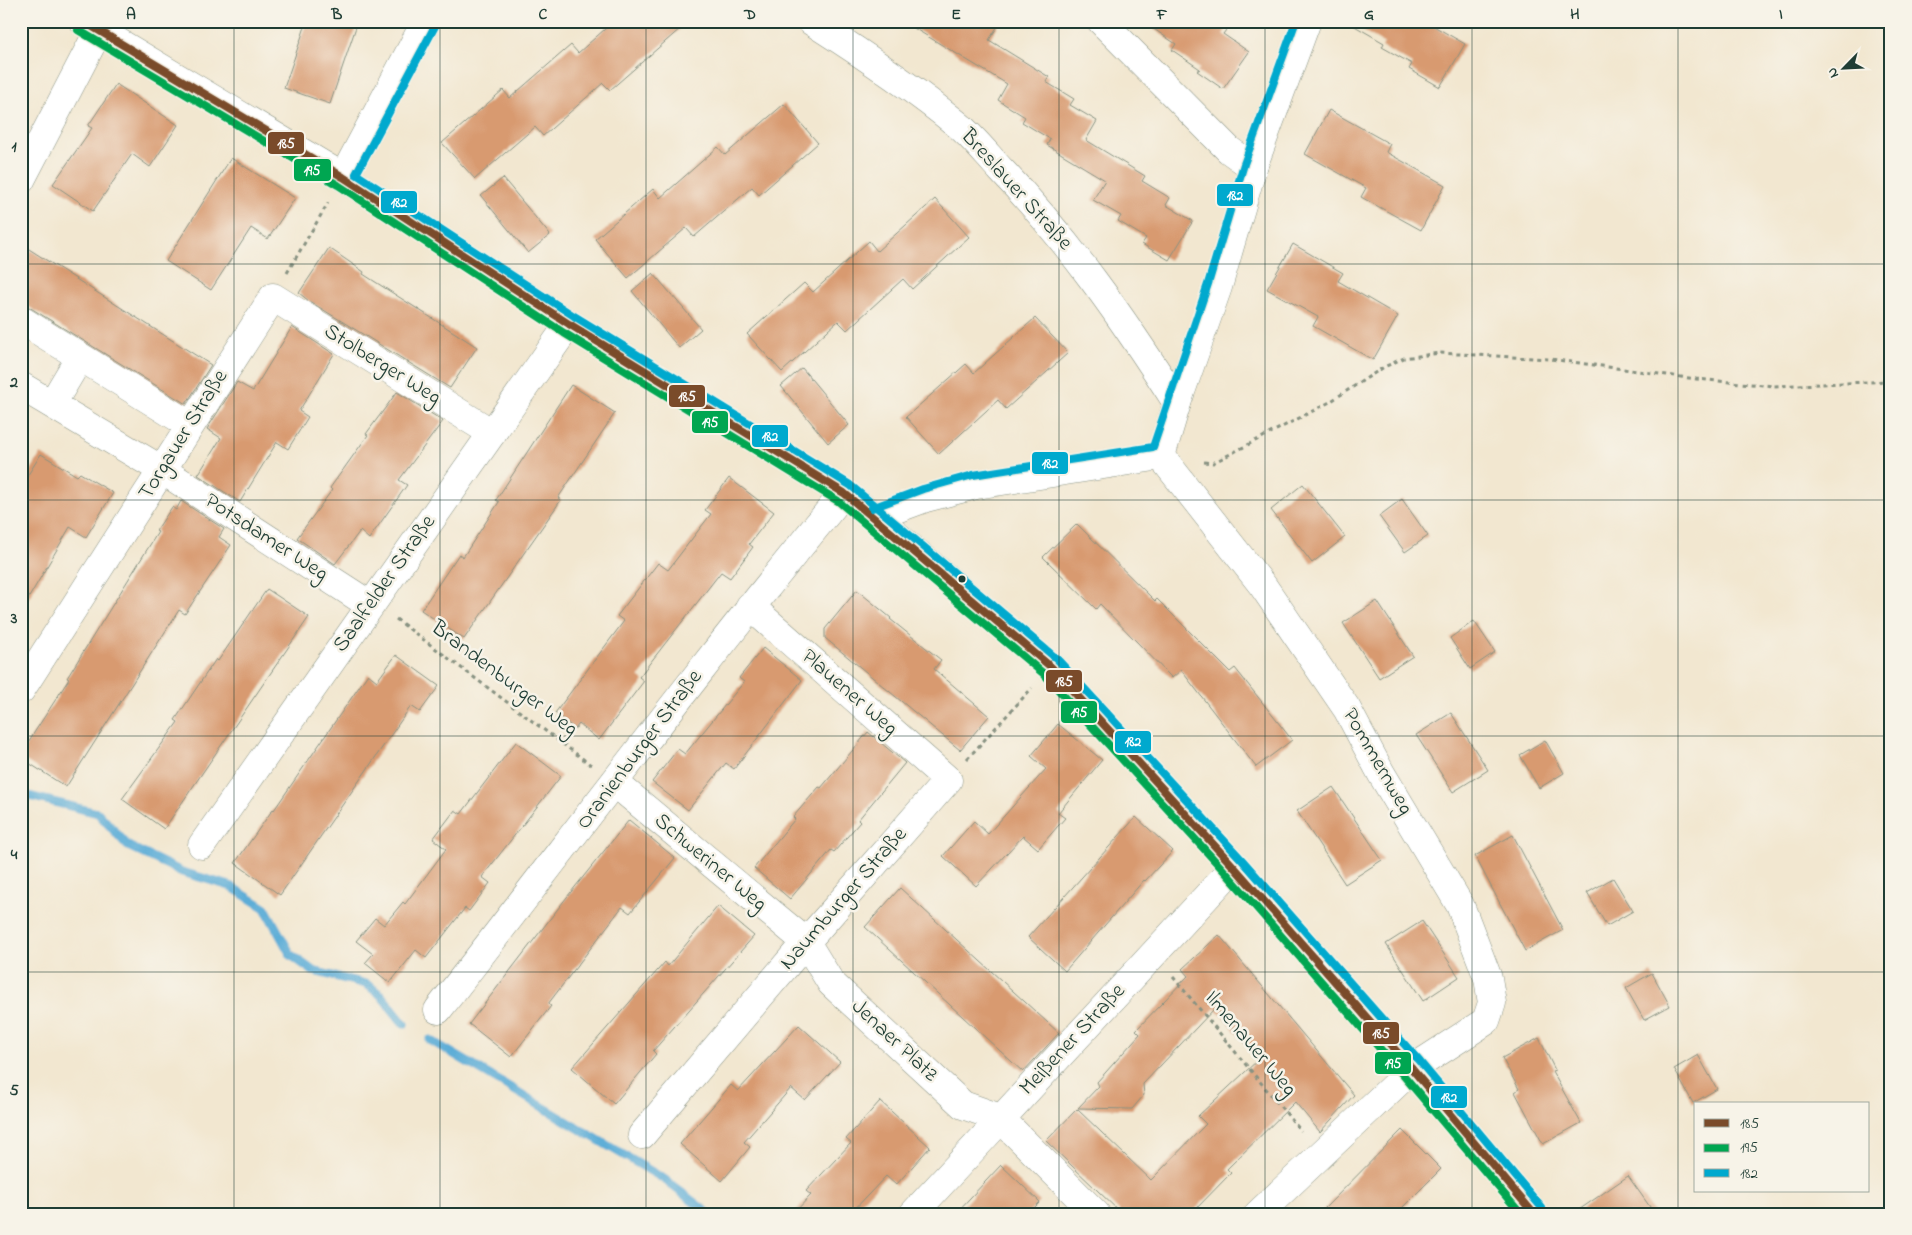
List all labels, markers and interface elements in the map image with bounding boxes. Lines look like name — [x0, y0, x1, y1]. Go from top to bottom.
text: A — [126, 3, 136, 27]
text: B — [331, 3, 343, 27]
text: C — [539, 3, 548, 27]
text: D — [743, 3, 756, 27]
text: E — [951, 3, 961, 27]
text: F — [1156, 3, 1168, 27]
text: G — [1364, 3, 1374, 27]
text: H — [1570, 3, 1580, 27]
text: I — [1779, 3, 1783, 27]
north arrow — [1820, 42, 1870, 92]
text: N — [1822, 64, 1845, 81]
street label: Breslauer Straße — [952, 121, 1080, 258]
line badge: 185 — [267, 131, 305, 155]
text: 185 — [277, 134, 295, 155]
text: 1 — [11, 135, 17, 159]
line badge: 195 — [293, 158, 332, 182]
text: 195 — [304, 161, 320, 182]
line badge: 182 — [1216, 183, 1254, 207]
text: 182 — [1227, 186, 1243, 207]
line badge: 182 — [380, 190, 418, 214]
text: 182 — [391, 193, 407, 214]
street label: Stolberger Weg — [317, 316, 447, 415]
street label: Torgauer Straße — [131, 364, 238, 507]
text: 2 — [9, 371, 18, 395]
line badge: 185 — [668, 384, 706, 408]
text: 185 — [678, 387, 696, 408]
line badge: 195 — [691, 410, 729, 434]
text: 195 — [702, 413, 718, 434]
line badge: 182 — [751, 424, 789, 448]
text: 182 — [762, 427, 778, 448]
line badge: 182 — [1031, 451, 1069, 475]
text: 182 — [1042, 454, 1058, 475]
street label: Potsdamer Weg — [197, 486, 334, 591]
street label: Saalfelder Straße — [326, 509, 444, 659]
unlabelled marker — [957, 574, 967, 584]
text: 3 — [10, 607, 18, 631]
street label: Brandenburger Weg — [422, 612, 584, 746]
street label: Plauener Weg — [793, 642, 905, 745]
street label: Oranienburger Straße — [569, 663, 712, 837]
line badge: 185 — [1045, 669, 1083, 693]
text: 185 — [1055, 672, 1073, 693]
line badge: 195 — [1060, 700, 1098, 724]
text: 195 — [1071, 703, 1087, 724]
street label: Pommernweg — [1333, 703, 1421, 822]
line badge: 182 — [1114, 730, 1152, 754]
text: 182 — [1125, 732, 1141, 753]
street label: Schweriner Weg — [646, 806, 774, 921]
street label: Naumburger Straße — [773, 820, 916, 978]
text: 4 — [10, 843, 18, 867]
street label: Meißener Straße — [1012, 977, 1134, 1103]
street label: Ilmenauer Weg — [1195, 984, 1304, 1105]
street label: Jenaer Platz — [843, 992, 945, 1090]
line badge: 185 — [1362, 1021, 1400, 1045]
text: 185 — [1372, 1024, 1390, 1045]
line badge: 195 — [1374, 1051, 1412, 1075]
text: 195 — [1385, 1054, 1401, 1075]
text: 5 — [9, 1079, 19, 1103]
line badge: 182 — [1430, 1085, 1468, 1109]
text: 182 — [1441, 1088, 1457, 1109]
legend — [1694, 1102, 1870, 1192]
text: 185 — [1740, 1113, 1759, 1135]
text: 195 — [1740, 1137, 1758, 1159]
text: 182 — [1740, 1163, 1758, 1185]

